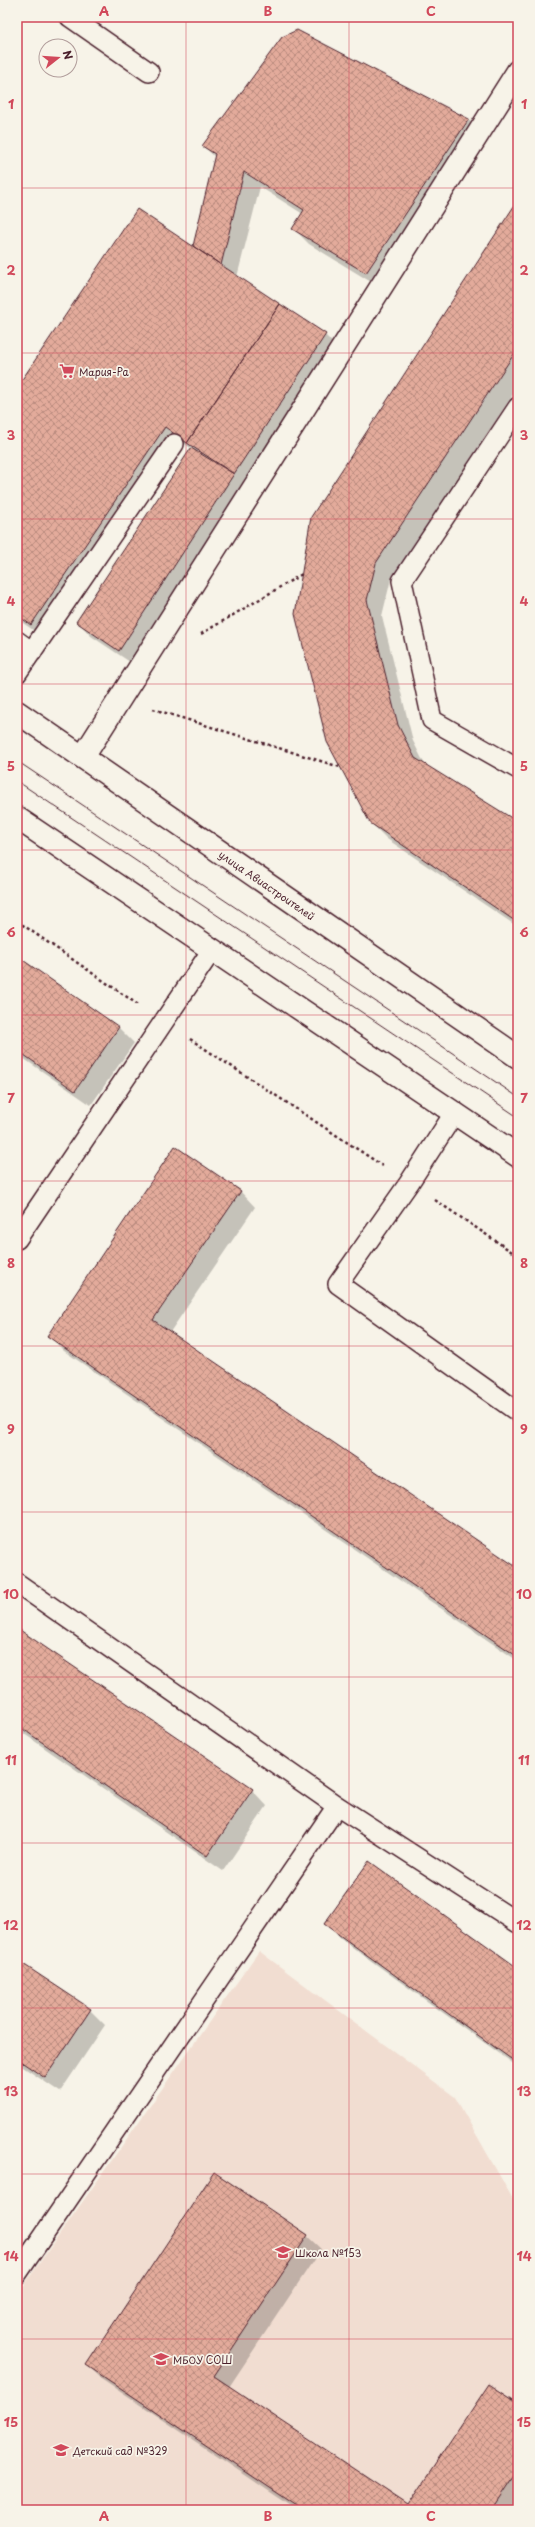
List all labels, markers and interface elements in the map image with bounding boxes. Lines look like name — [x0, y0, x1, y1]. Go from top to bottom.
text: A — [99, 1, 109, 20]
text: B — [264, 1, 273, 20]
text: C — [426, 1, 436, 20]
north arrow — [38, 38, 78, 78]
text: N — [59, 48, 78, 62]
text: 1 — [8, 94, 14, 113]
text: 1 — [521, 94, 527, 113]
text: 2 — [6, 260, 16, 279]
text: 2 — [519, 260, 529, 279]
supermarket icon: Мария-Ра — [58, 362, 76, 380]
place label: Мария-Ра — [79, 364, 129, 379]
text: 3 — [7, 425, 16, 444]
text: 3 — [520, 425, 529, 444]
text: 4 — [7, 591, 16, 610]
text: 4 — [520, 591, 529, 610]
text: 5 — [7, 756, 15, 775]
text: 5 — [520, 756, 528, 775]
street label: улица Авиастроителей — [216, 846, 319, 923]
text: 6 — [6, 922, 16, 941]
text: 6 — [519, 922, 529, 941]
text: 7 — [7, 1088, 15, 1107]
text: 7 — [520, 1088, 528, 1107]
text: 8 — [7, 1253, 15, 1272]
text: 8 — [520, 1253, 528, 1272]
text: 9 — [7, 1419, 15, 1438]
text: 9 — [520, 1419, 528, 1438]
text: 10 — [3, 1584, 19, 1603]
text: 10 — [516, 1584, 532, 1603]
text: 11 — [5, 1750, 17, 1769]
text: 11 — [518, 1750, 530, 1769]
text: 12 — [3, 1915, 19, 1934]
text: 12 — [516, 1915, 532, 1934]
text: 13 — [4, 2081, 19, 2100]
text: 13 — [517, 2081, 532, 2100]
school or university icon: Школа №153 — [274, 2243, 292, 2261]
place label: Школа №153 — [295, 2245, 362, 2260]
text: 14 — [3, 2246, 19, 2265]
text: 14 — [516, 2246, 532, 2265]
school or university icon: МБОУ СОШ — [152, 2350, 170, 2368]
place label: МБОУ СОШ — [173, 2352, 232, 2367]
text: 15 — [4, 2412, 18, 2431]
text: 15 — [517, 2412, 531, 2431]
school or university icon: Детский сад №329 — [52, 2441, 70, 2459]
place label: Детский сад №329 — [72, 2443, 168, 2458]
text: A — [99, 2506, 109, 2525]
text: B — [264, 2506, 273, 2525]
text: C — [426, 2506, 436, 2525]

